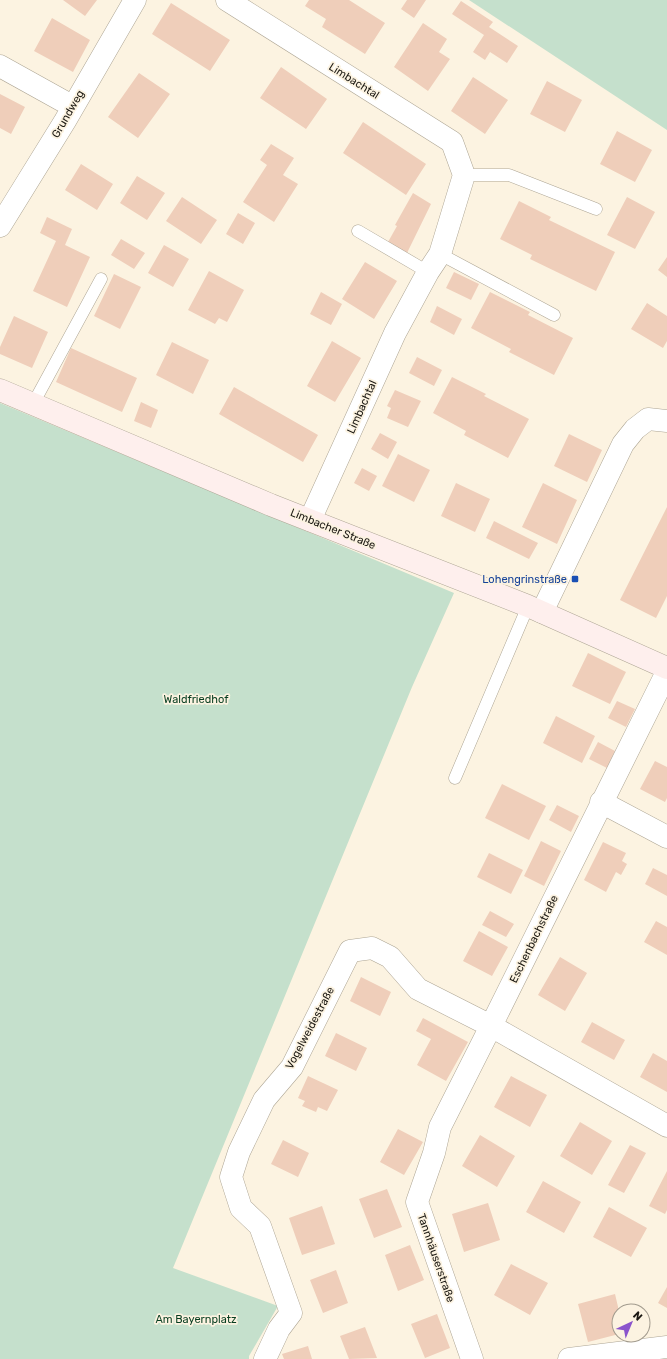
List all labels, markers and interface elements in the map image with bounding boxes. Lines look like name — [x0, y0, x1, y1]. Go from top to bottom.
street label: Limbachtal — [326, 60, 382, 102]
street label: Grundweg — [49, 88, 87, 140]
street label: Limbachtal — [344, 378, 380, 436]
street label: Limbacher Straße — [288, 506, 378, 552]
place label: Lohengrinstraße — [482, 573, 567, 586]
marker: Lohengrinstraße — [570, 574, 580, 584]
park label: Waldfriedhof — [164, 693, 229, 706]
street label: Eschenbachstraße — [507, 893, 561, 985]
street label: Vogelweidestraße — [283, 985, 337, 1071]
street label: Tannhäuserstraße — [415, 1212, 457, 1304]
north arrow — [611, 1303, 651, 1343]
text: N — [630, 1309, 645, 1324]
park label: Am Bayernplatz — [155, 1313, 237, 1326]

